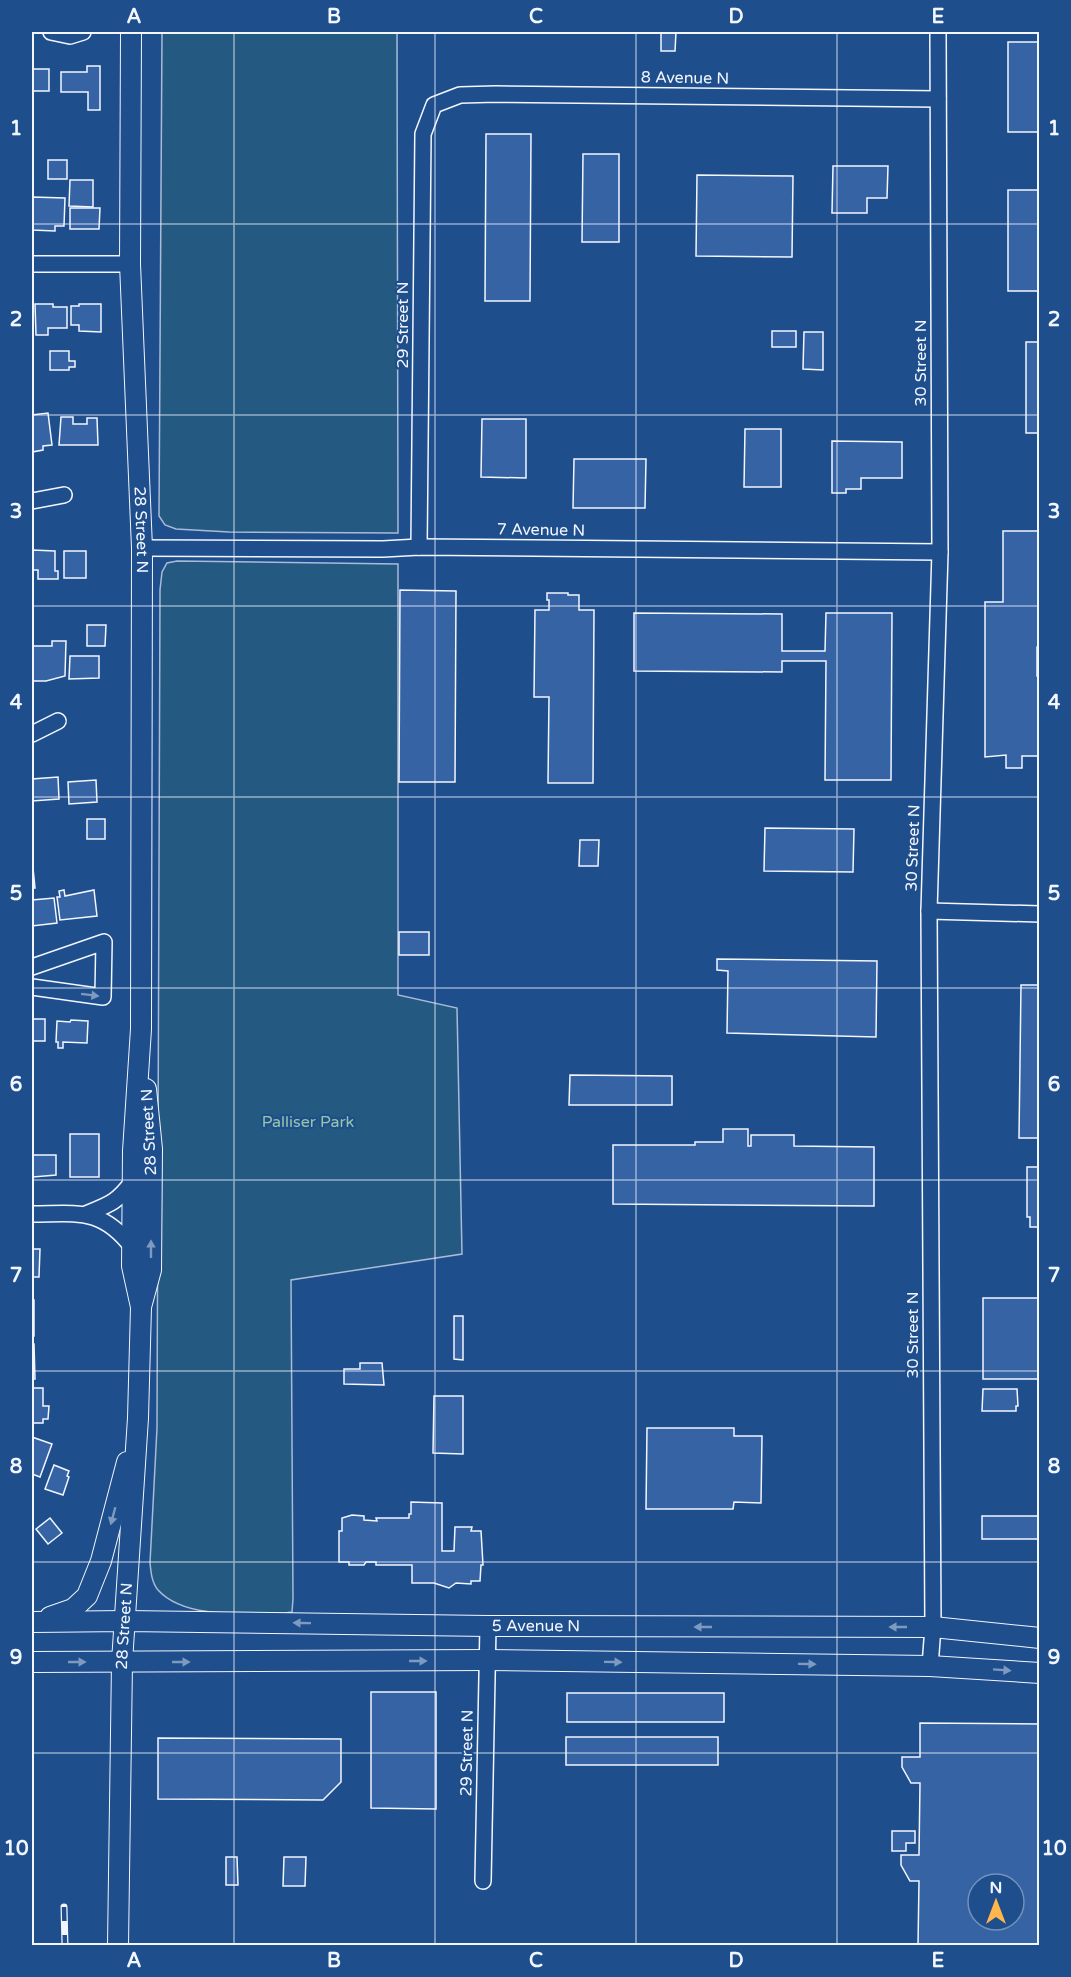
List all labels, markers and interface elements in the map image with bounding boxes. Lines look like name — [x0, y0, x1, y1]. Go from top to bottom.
text: A — [127, 5, 142, 29]
text: B — [327, 5, 341, 29]
text: C — [529, 5, 543, 29]
text: D — [728, 5, 744, 29]
text: E — [932, 5, 945, 29]
street label: 8 Avenue N — [641, 67, 729, 89]
text: 1 — [10, 117, 22, 141]
text: 1 — [1048, 117, 1060, 141]
street label: 29 Street N — [393, 282, 413, 369]
text: 2 — [10, 308, 22, 332]
text: 2 — [1048, 308, 1060, 332]
street label: 30 Street N — [911, 320, 931, 407]
street label: 28 Street N — [129, 486, 152, 573]
text: 3 — [10, 500, 22, 524]
text: 3 — [1048, 500, 1060, 524]
street label: 7 Avenue N — [497, 519, 585, 541]
text: 4 — [10, 691, 23, 715]
text: 4 — [1048, 691, 1061, 715]
street label: 30 Street N — [901, 804, 925, 892]
text: 5 — [10, 882, 22, 906]
text: 5 — [1048, 882, 1060, 906]
one-way arrow — [80, 990, 99, 1000]
text: 6 — [10, 1073, 22, 1097]
text: 6 — [1048, 1073, 1060, 1097]
street label: 28 Street N — [137, 1088, 161, 1176]
park label: Palliser Park — [262, 1112, 355, 1132]
one-way arrow — [146, 1240, 156, 1259]
text: 7 — [10, 1264, 22, 1288]
text: 7 — [1048, 1264, 1060, 1288]
street label: 30 Street N — [903, 1292, 923, 1379]
text: 8 — [10, 1455, 22, 1479]
text: 8 — [1048, 1455, 1060, 1479]
one-way arrow — [107, 1506, 117, 1525]
street label: 28 Street N — [112, 1582, 137, 1670]
street label: 5 Avenue N — [492, 1616, 580, 1636]
one-way arrow — [292, 1619, 311, 1628]
one-way arrow — [693, 1622, 712, 1632]
one-way arrow — [888, 1622, 907, 1632]
text: 9 — [10, 1646, 22, 1670]
text: 9 — [1048, 1646, 1060, 1670]
one-way arrow — [408, 1656, 427, 1666]
one-way arrow — [67, 1657, 86, 1667]
one-way arrow — [171, 1657, 190, 1667]
one-way arrow — [603, 1657, 622, 1667]
one-way arrow — [798, 1659, 817, 1669]
one-way arrow — [993, 1666, 1012, 1675]
street label: 29 Street N — [456, 1709, 478, 1797]
text: 10 — [3, 1837, 29, 1861]
text: 10 — [1041, 1837, 1067, 1861]
north arrow — [966, 1872, 1026, 1932]
text: N — [990, 1878, 1002, 1898]
text: A — [127, 1949, 142, 1973]
text: B — [327, 1949, 341, 1973]
text: C — [529, 1949, 543, 1973]
text: D — [728, 1949, 744, 1973]
text: E — [932, 1949, 945, 1973]

